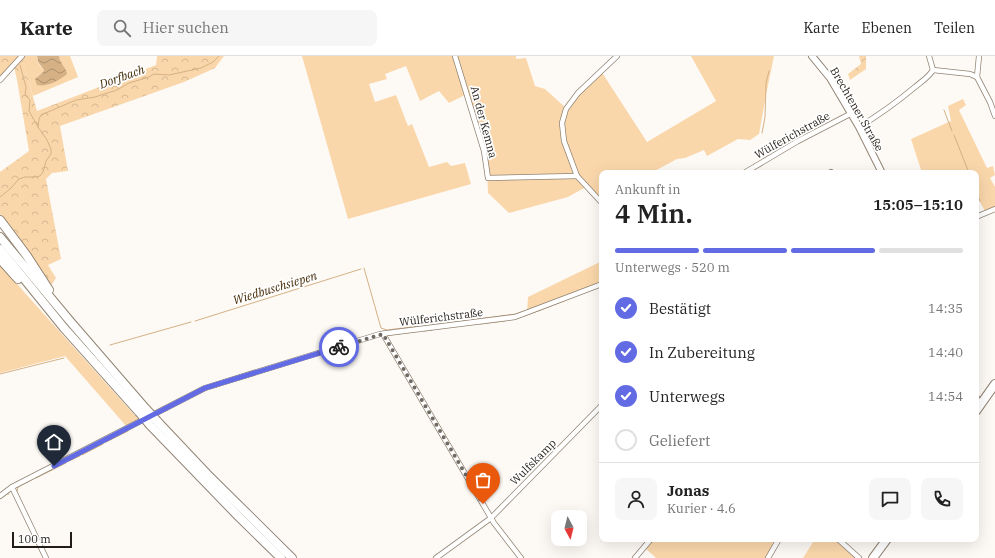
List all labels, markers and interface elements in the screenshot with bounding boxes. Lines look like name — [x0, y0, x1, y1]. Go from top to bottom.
search box — [97, 10, 377, 46]
text: Karte — [20, 16, 73, 40]
icon: search — [111, 17, 133, 39]
text: Hier suchen — [143, 18, 229, 37]
text: Karte — [803, 19, 840, 37]
text: Ebenen — [862, 19, 912, 37]
text: Teilen — [934, 19, 975, 37]
water label: Dorfbach — [96, 61, 147, 92]
street label: Brechtener Straße — [827, 64, 887, 154]
street label: An der Kemna — [468, 84, 500, 160]
street label: Wülferichstraße — [752, 108, 832, 162]
text: Ankunft in — [615, 181, 681, 198]
text: 15:05–15:10 — [873, 195, 963, 214]
text: 4 Min. — [615, 196, 693, 230]
text: Unterwegs · 520 m — [615, 259, 730, 276]
water label: Wiedbuschsiepen — [231, 268, 319, 307]
icon: check — [615, 297, 637, 319]
text: Bestätigt — [649, 299, 711, 318]
text: 14:35 — [928, 300, 963, 317]
street label: Wülferichstraße — [398, 305, 484, 329]
courier — [319, 327, 359, 367]
icon: bike — [328, 336, 350, 358]
icon: check — [615, 341, 637, 363]
text: In Zubereitung — [649, 343, 755, 362]
text: 14:40 — [928, 344, 963, 361]
icon: check — [615, 385, 637, 407]
text: Unterwegs — [649, 387, 725, 406]
text: 14:54 — [928, 388, 963, 405]
pin — [37, 425, 71, 466]
icon: home — [43, 431, 65, 453]
text: Geliefert — [649, 431, 710, 450]
street label: Wulfskamp — [507, 436, 559, 488]
pin — [466, 463, 500, 504]
icon: bag — [472, 469, 494, 491]
button: person — [615, 478, 657, 520]
button: chat — [869, 478, 911, 520]
button: phone — [921, 478, 963, 520]
text: Jonas — [667, 481, 709, 500]
text: Kurier · 4.6 — [667, 500, 736, 517]
north arrow — [551, 510, 587, 546]
map controls — [551, 510, 587, 546]
scale bar — [12, 530, 72, 549]
text: 100 m — [18, 532, 51, 546]

